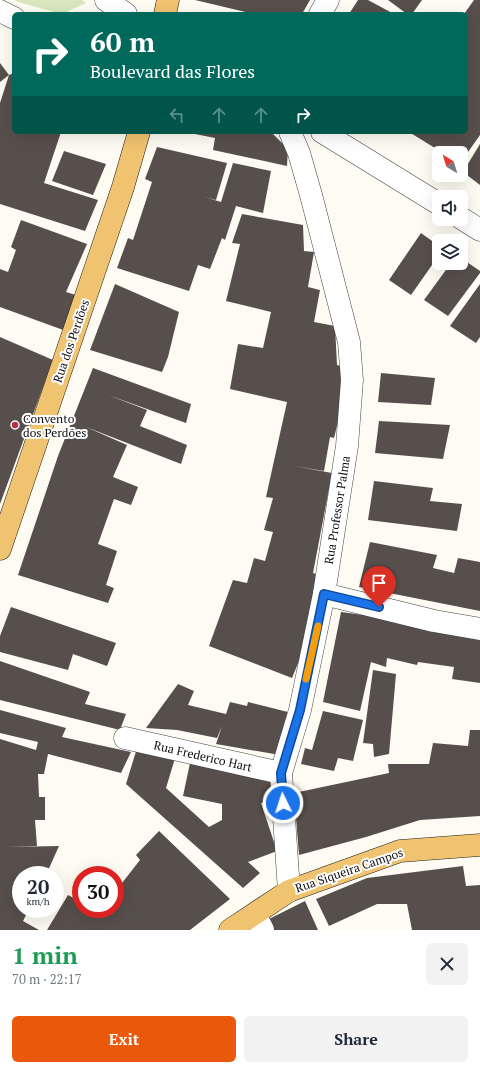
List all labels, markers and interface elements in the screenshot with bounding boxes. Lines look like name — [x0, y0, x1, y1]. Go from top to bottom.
text: 60 m — [90, 23, 155, 60]
icon: right — [24, 28, 76, 80]
text: Boulevard das Flores — [90, 59, 255, 83]
icon: left — [166, 104, 188, 126]
icon: ahead — [208, 104, 230, 126]
icon: ahead — [250, 104, 272, 126]
icon: right — [292, 104, 314, 126]
north arrow — [432, 146, 468, 182]
map controls — [432, 146, 468, 270]
button: sound — [432, 190, 468, 226]
button: layers — [432, 234, 468, 270]
street label: Rua dos Perdões — [50, 297, 92, 385]
place label: Convento dos Perdões — [23, 411, 86, 440]
marker: Convento dos Perdões — [10, 420, 20, 430]
street label: Rua Professor Palma — [321, 455, 353, 565]
pin — [362, 566, 396, 607]
icon: arrive — [368, 572, 390, 594]
street label: Rua Frederico Hart — [152, 737, 254, 775]
position arrow — [262, 782, 304, 824]
street label: Rua Siqueira Campos — [293, 845, 405, 895]
speed limit sign: 30 — [72, 866, 124, 918]
text: 20 — [27, 873, 49, 900]
text: km/h — [26, 895, 50, 908]
text: 1 min — [12, 939, 78, 971]
button: close — [426, 943, 468, 985]
text: 70 m · 22:17 — [12, 970, 82, 988]
button: Exit — [12, 1016, 236, 1062]
button: Share — [244, 1016, 468, 1062]

